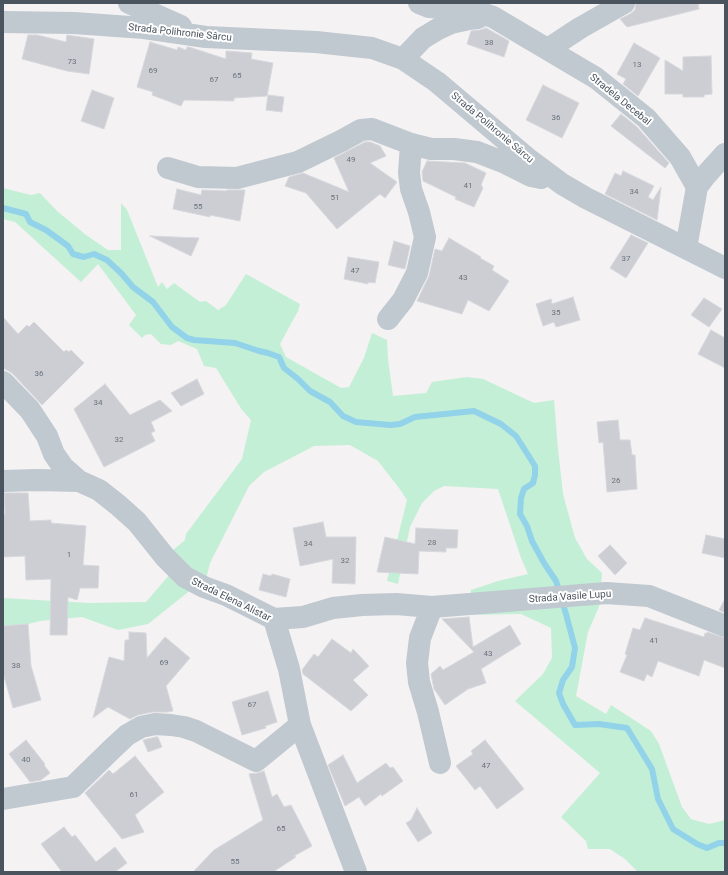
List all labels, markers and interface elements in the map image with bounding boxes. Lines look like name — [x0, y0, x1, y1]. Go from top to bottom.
street label: Strada Polihronie Sârcu — [128, 22, 232, 44]
house number: 38 — [485, 38, 493, 48]
house number: 73 — [68, 57, 76, 67]
house number: 13 — [633, 60, 641, 70]
house number: 69 — [149, 66, 157, 76]
house number: 65 — [233, 71, 241, 81]
street label: Stradela Decebal — [587, 72, 653, 128]
house number: 67 — [210, 75, 218, 85]
street label: Strada Polihronie Sârcu — [448, 90, 536, 166]
house number: 36 — [552, 113, 560, 123]
house number: 49 — [347, 155, 355, 165]
house number: 41 — [464, 181, 472, 191]
house number: 34 — [630, 187, 638, 197]
house number: 51 — [331, 193, 339, 203]
house number: 55 — [194, 202, 202, 212]
house number: 37 — [622, 254, 630, 264]
house number: 47 — [351, 266, 359, 276]
house number: 43 — [459, 273, 467, 283]
house number: 35 — [552, 308, 560, 318]
house number: 36 — [35, 369, 43, 379]
house number: 34 — [94, 398, 102, 408]
house number: 32 — [115, 435, 123, 445]
house number: 26 — [612, 476, 620, 486]
house number: 28 — [428, 538, 436, 548]
house number: 34 — [304, 539, 312, 549]
house number: 1 — [67, 550, 71, 560]
house number: 32 — [341, 556, 349, 566]
street label: Strada Elena Alistar — [189, 576, 273, 624]
street label: Strada Vasile Lupu — [528, 588, 612, 606]
house number: 41 — [650, 636, 658, 646]
house number: 43 — [484, 649, 492, 659]
house number: 69 — [160, 658, 168, 668]
house number: 38 — [12, 661, 20, 671]
house number: 67 — [248, 700, 256, 710]
house number: 40 — [22, 755, 30, 765]
house number: 47 — [482, 761, 490, 771]
house number: 61 — [130, 790, 138, 800]
house number: 65 — [277, 824, 285, 834]
house number: 55 — [231, 857, 239, 867]

